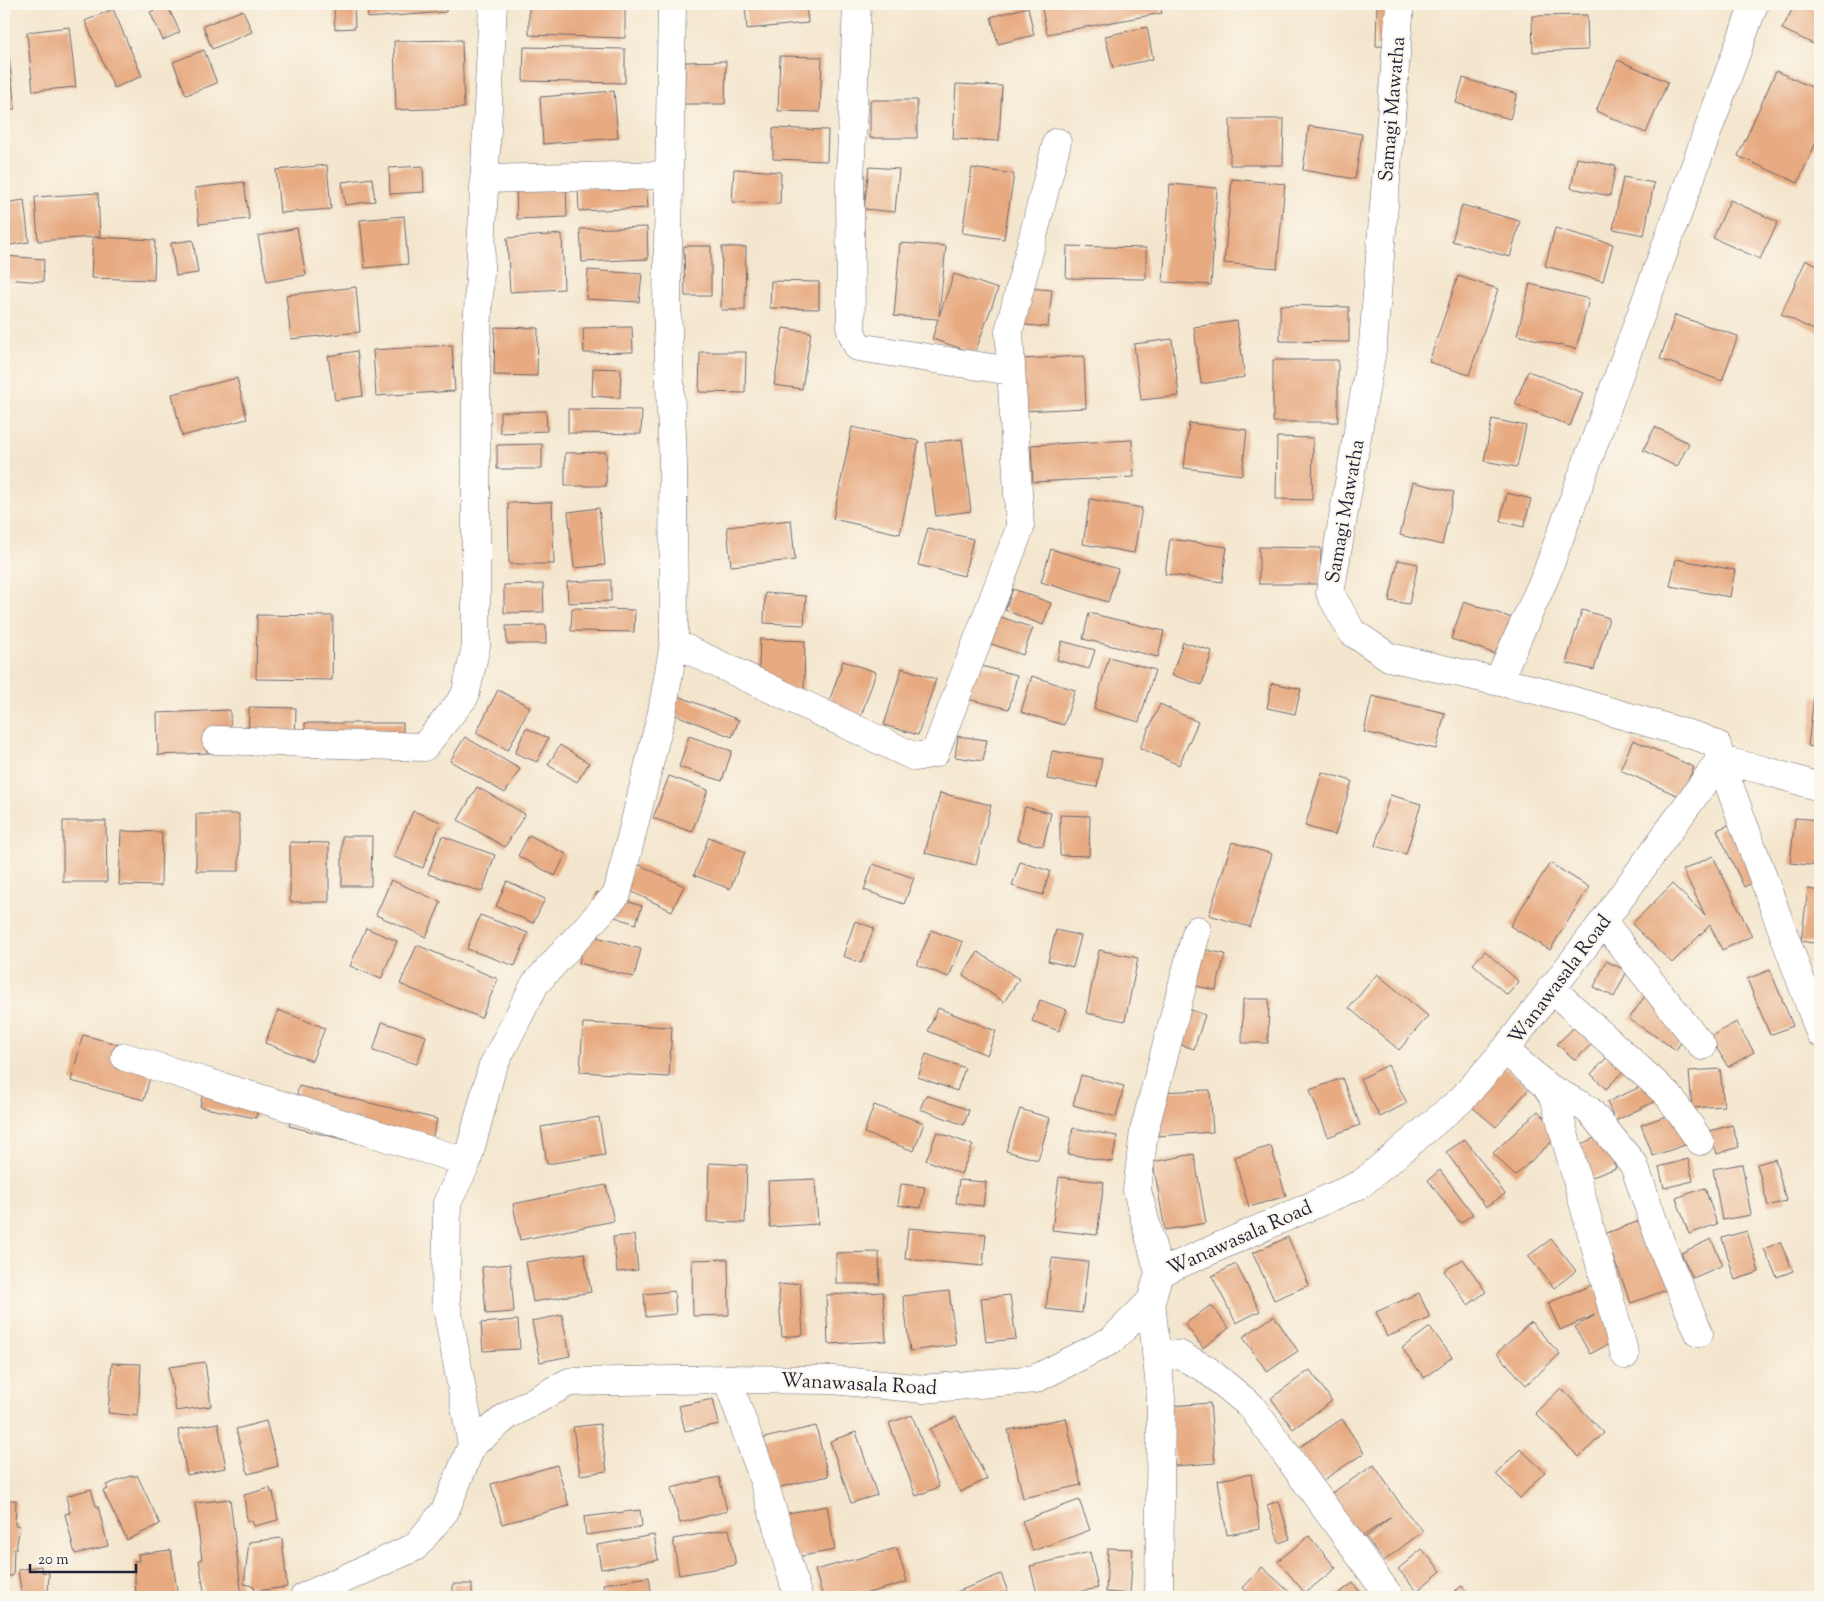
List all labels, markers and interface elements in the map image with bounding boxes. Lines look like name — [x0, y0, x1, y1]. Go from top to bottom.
street label: Samagi Mawatha — [1373, 36, 1414, 183]
street label: Samagi Mawatha — [1320, 437, 1373, 586]
street label: Wanawasala Road — [1502, 909, 1620, 1052]
street label: Wanawasala Road — [1163, 1194, 1317, 1284]
street label: Wanawasala Road — [780, 1367, 938, 1404]
scale bar — [30, 1541, 136, 1573]
text: 20 m — [38, 1550, 69, 1571]

